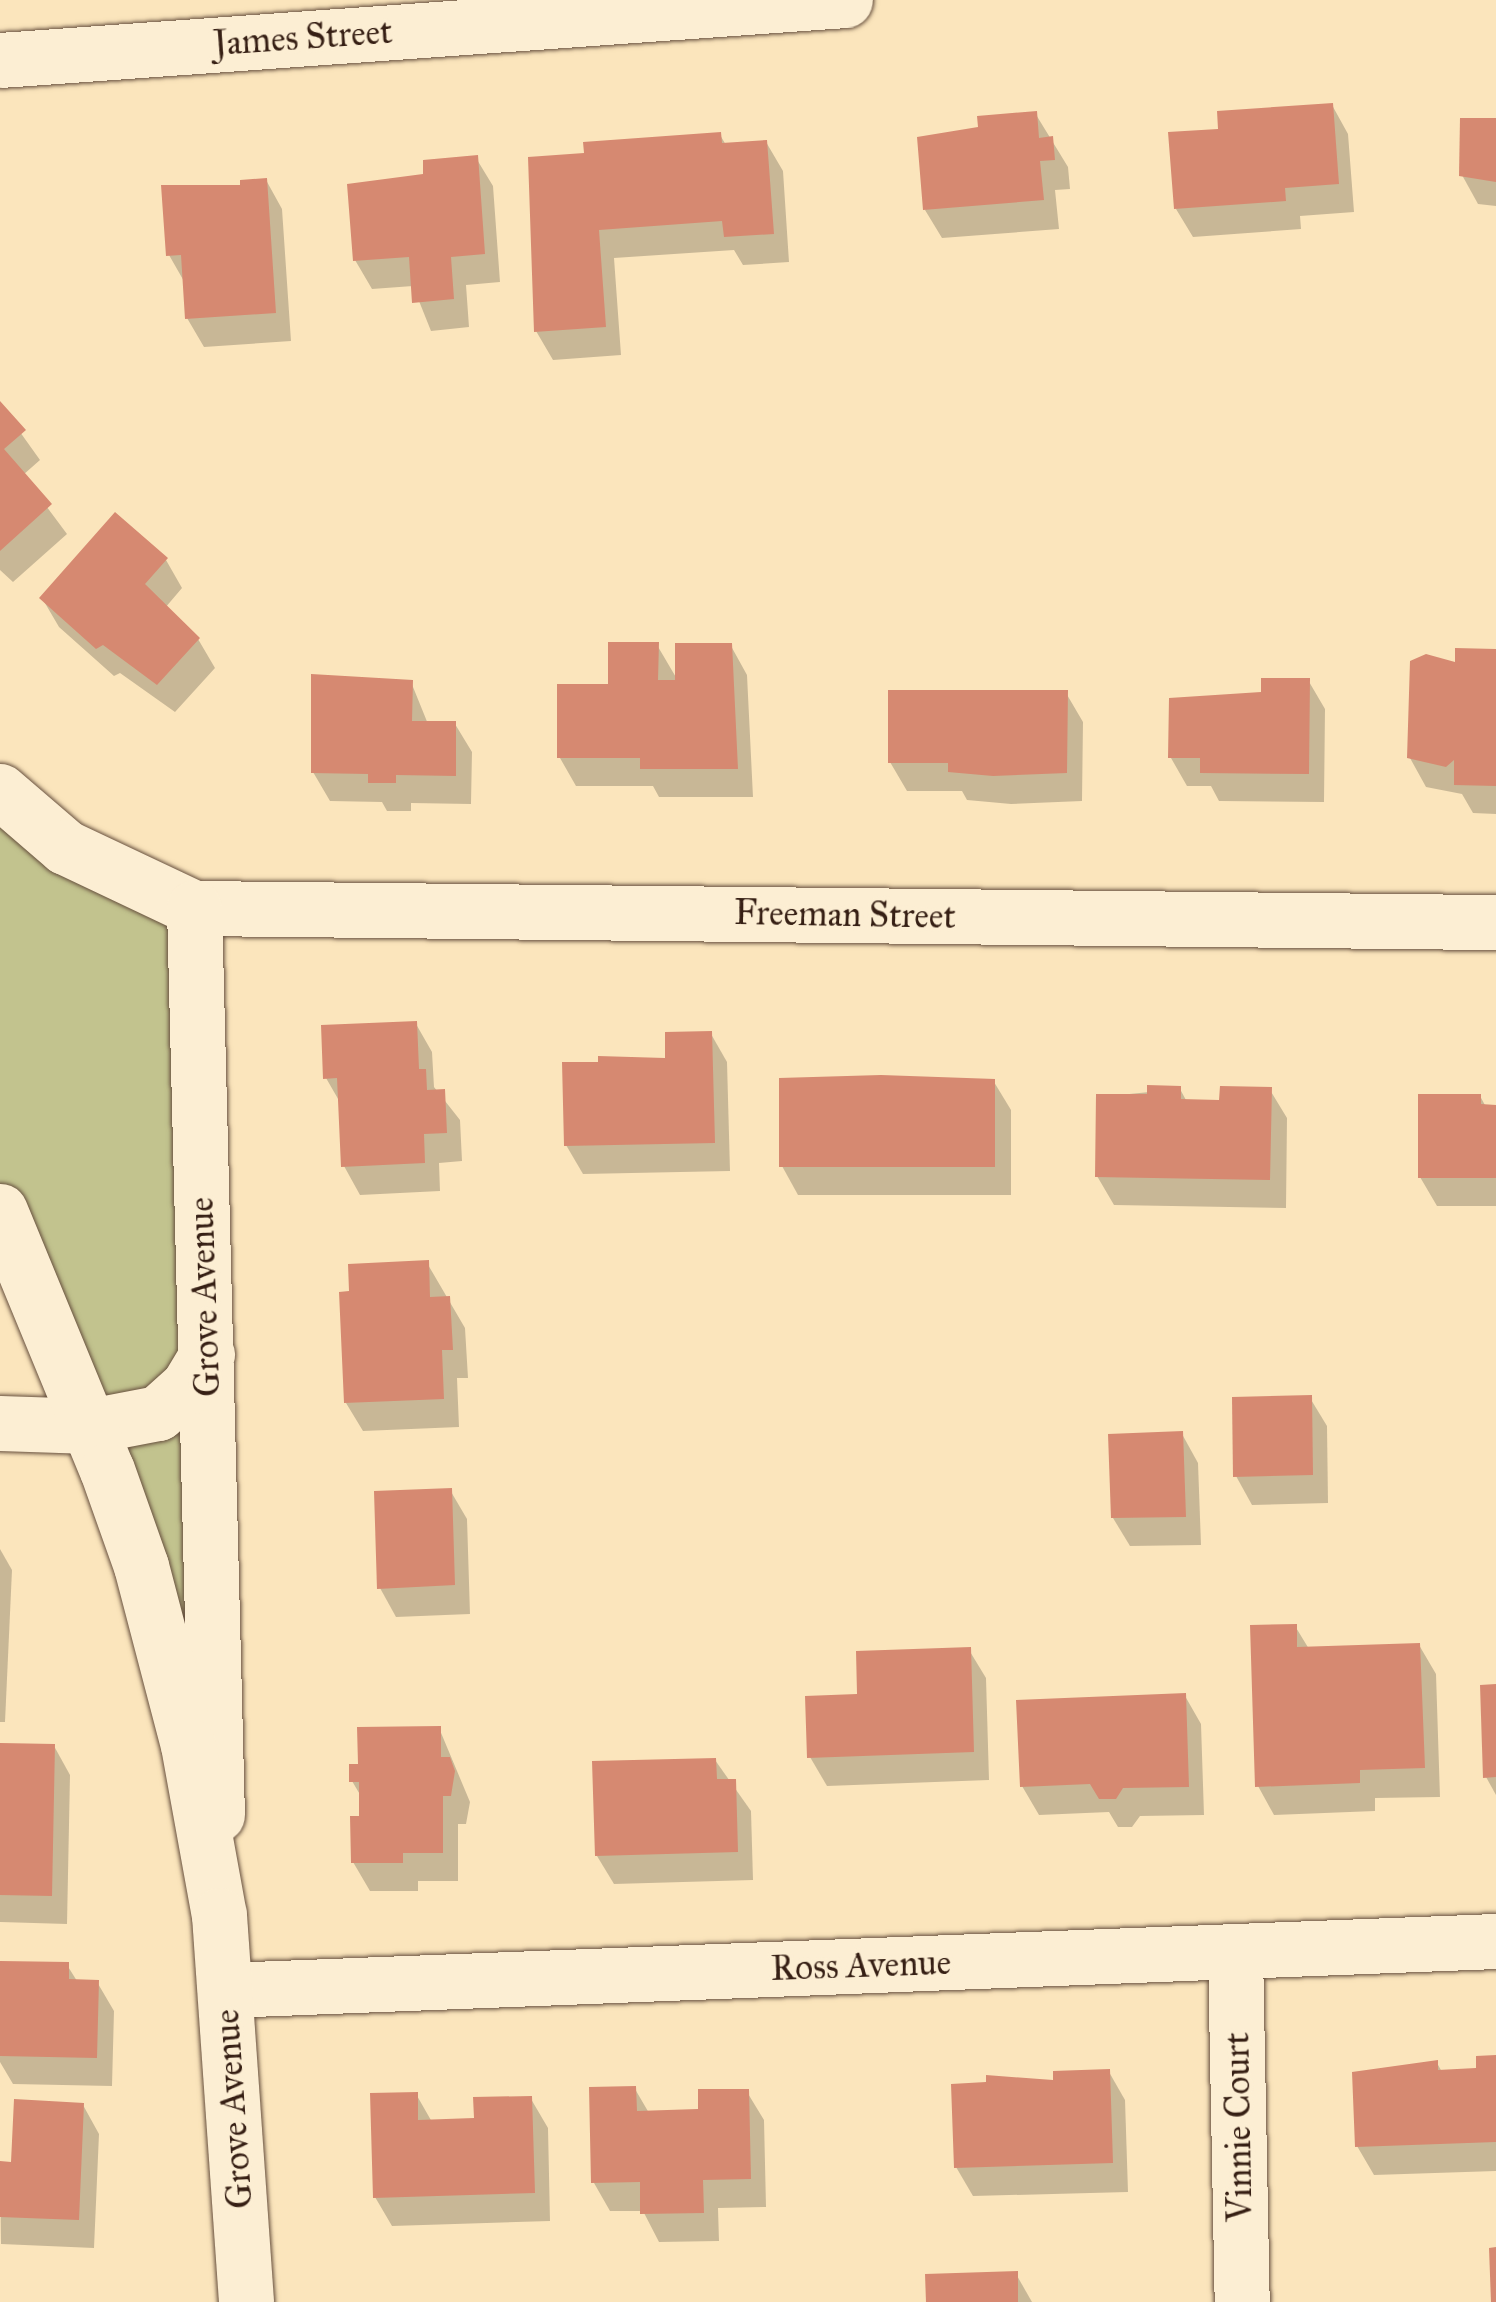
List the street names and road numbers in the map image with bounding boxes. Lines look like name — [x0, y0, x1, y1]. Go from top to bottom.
street label: James Street — [212, 11, 394, 65]
street label: Freeman Street — [734, 892, 956, 938]
street label: Grove Avenue — [181, 1196, 229, 1398]
street label: Ross Avenue — [770, 1942, 952, 1990]
street label: Grove Avenue — [206, 2008, 262, 2210]
street label: Vinnie Court — [1216, 2032, 1262, 2222]

